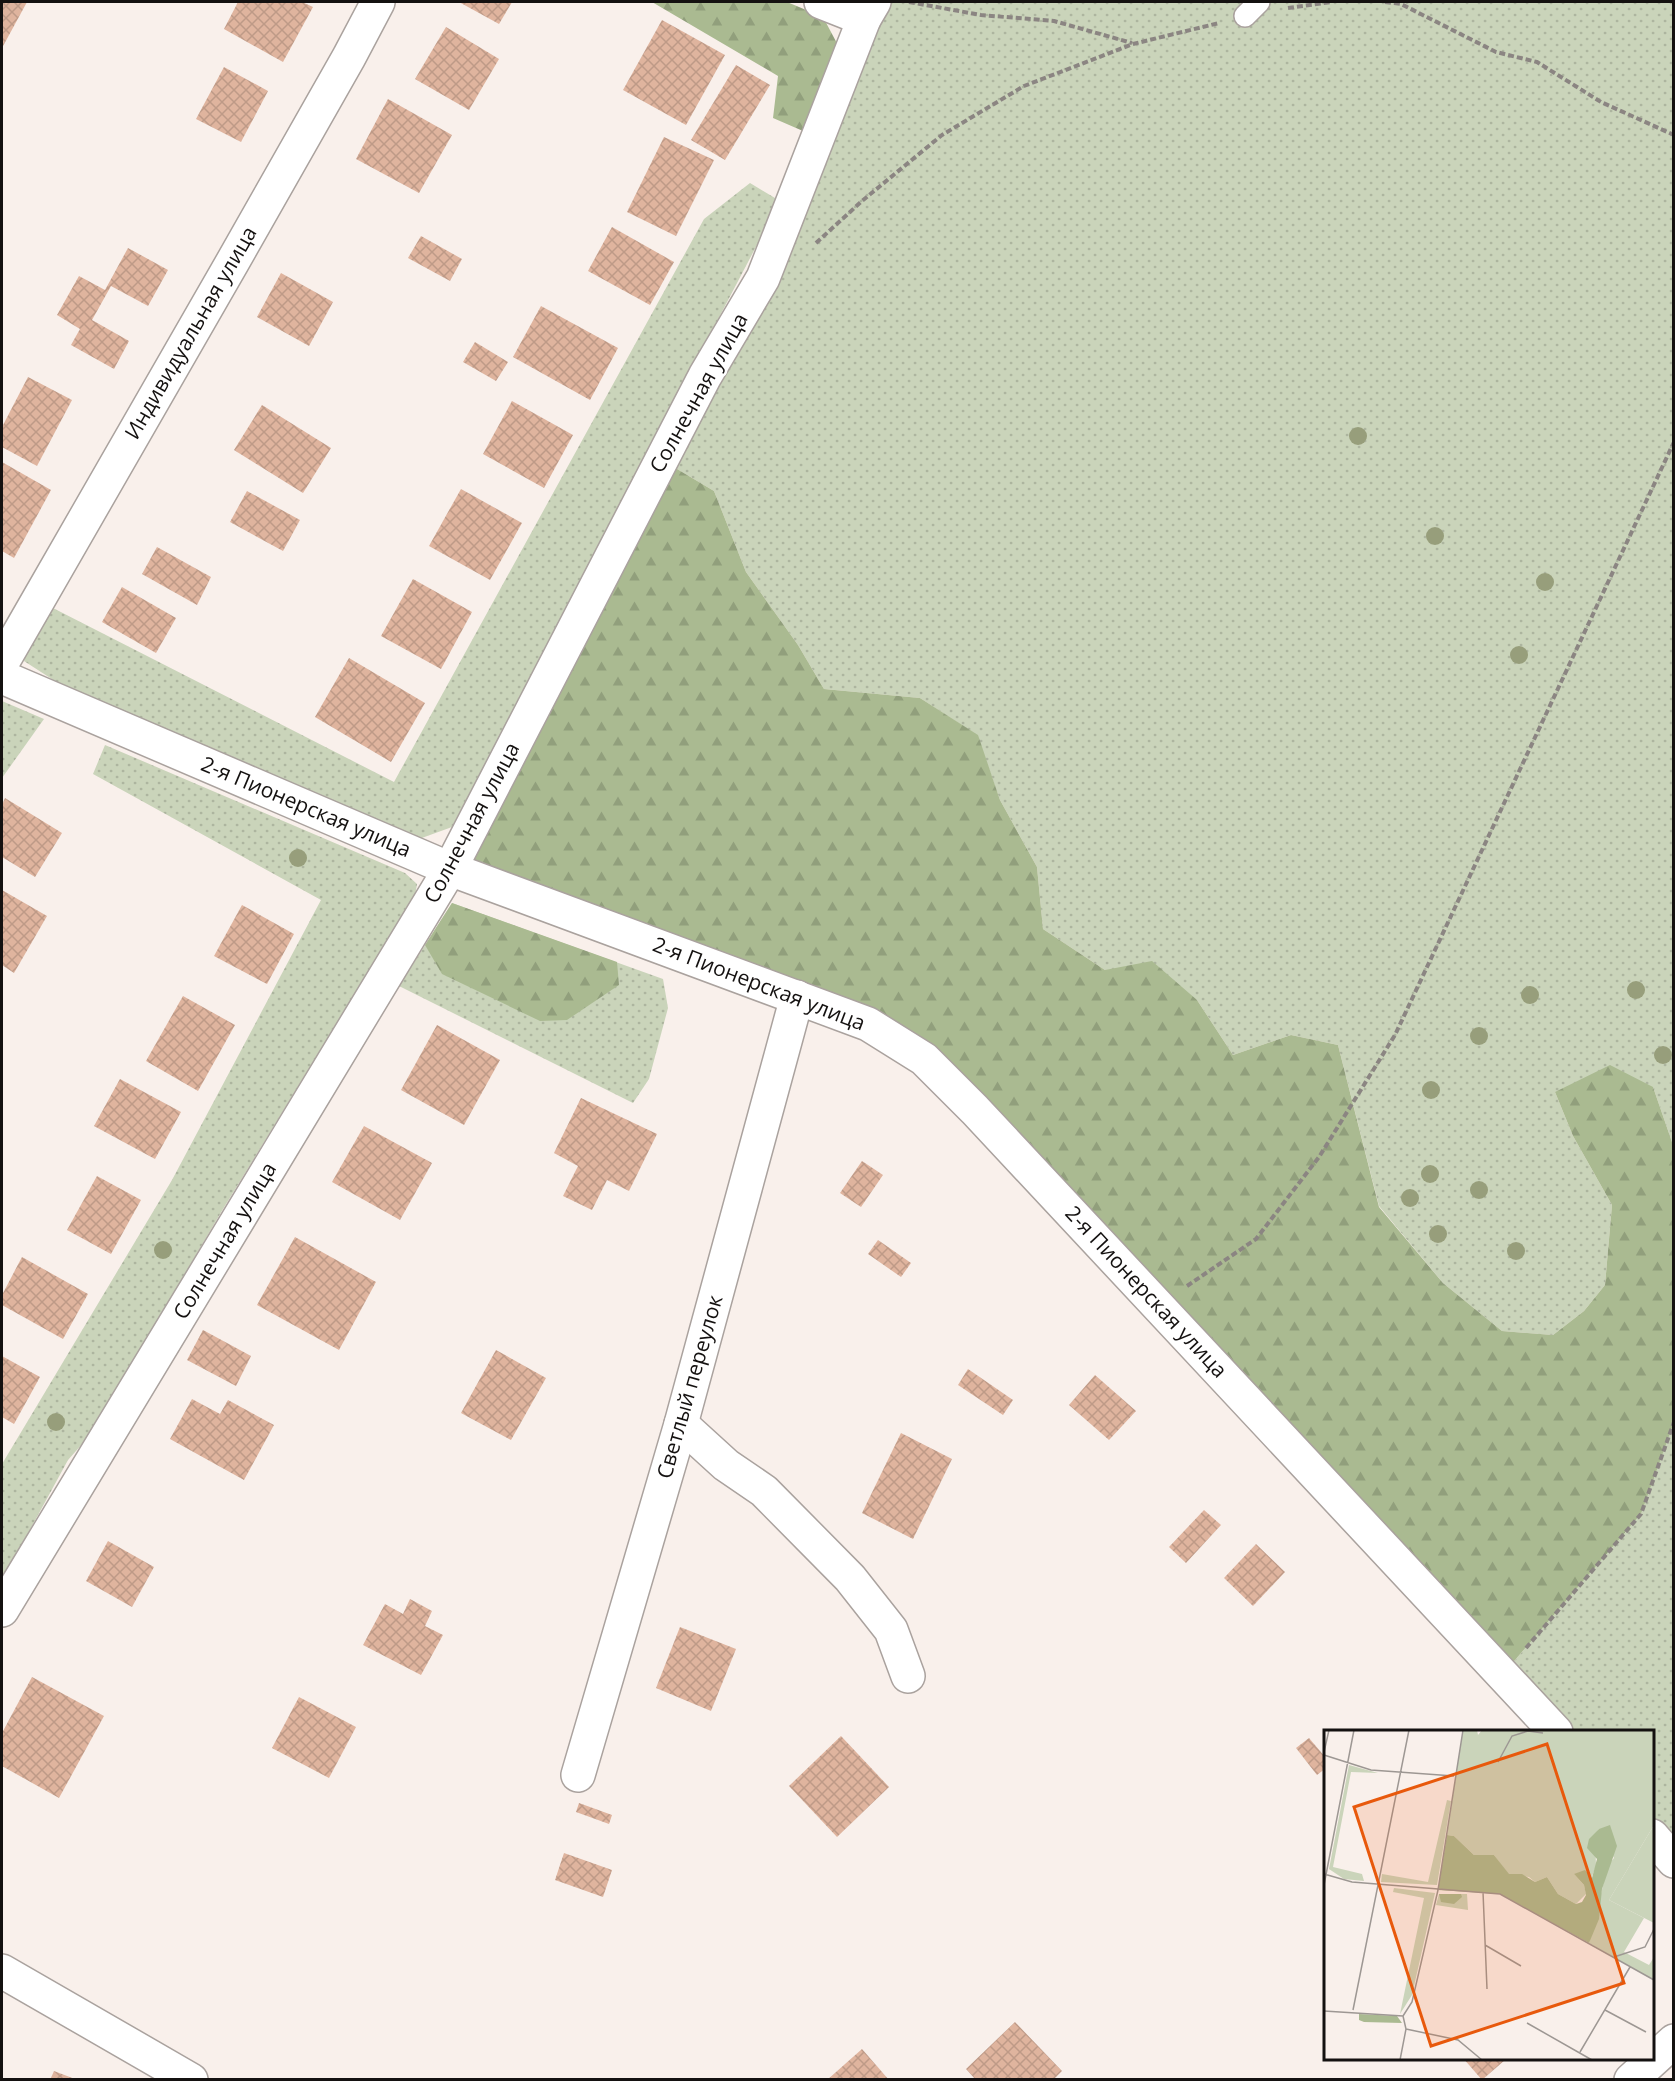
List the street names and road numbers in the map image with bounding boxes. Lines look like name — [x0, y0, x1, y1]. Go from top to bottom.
street label: Индивидуальная улица — [118, 221, 263, 444]
street label: Солнечная улица — [643, 308, 754, 477]
street label: Солнечная улица — [417, 737, 525, 908]
street label: 2-я Пионерская улица — [197, 749, 416, 863]
street label: 2-я Пионерская улица — [649, 930, 870, 1037]
street label: Солнечная улица — [166, 1157, 282, 1324]
street label: 2-я Пионерская улица — [1060, 1199, 1234, 1383]
street label: Светлый переулок — [649, 1292, 729, 1482]

